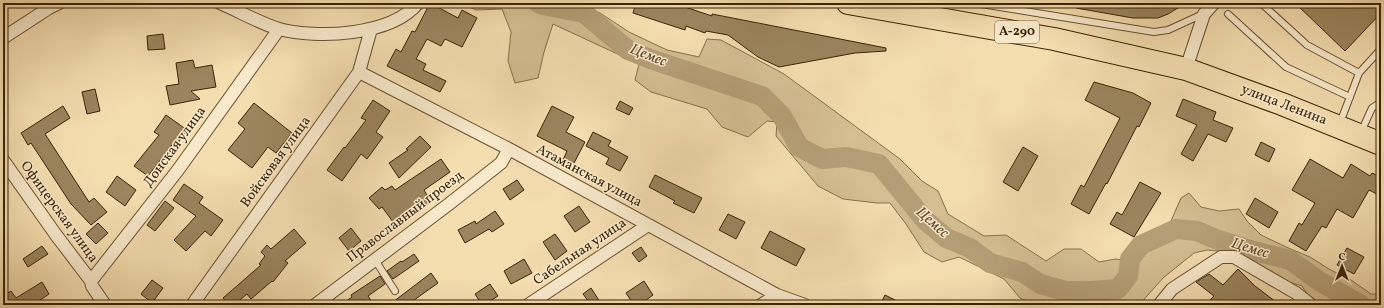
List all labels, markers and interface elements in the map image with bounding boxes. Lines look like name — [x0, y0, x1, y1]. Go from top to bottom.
road number: А-290 — [995, 21, 1039, 43]
water label: Цемес — [627, 39, 670, 73]
street label: улица Ленина — [1238, 80, 1330, 130]
street label: Донская улица — [139, 103, 211, 191]
street label: Войсковая улица — [236, 113, 316, 211]
street label: Атаманская улица — [533, 140, 645, 212]
street label: Офицерская улица — [16, 157, 102, 267]
street label: Православный проезд — [343, 167, 467, 267]
water label: Цемес — [911, 203, 953, 244]
street label: Сабельная улица — [530, 214, 630, 290]
water label: Цемес — [1229, 233, 1272, 265]
north arrow — [1322, 246, 1362, 286]
text: С — [1338, 250, 1346, 265]

